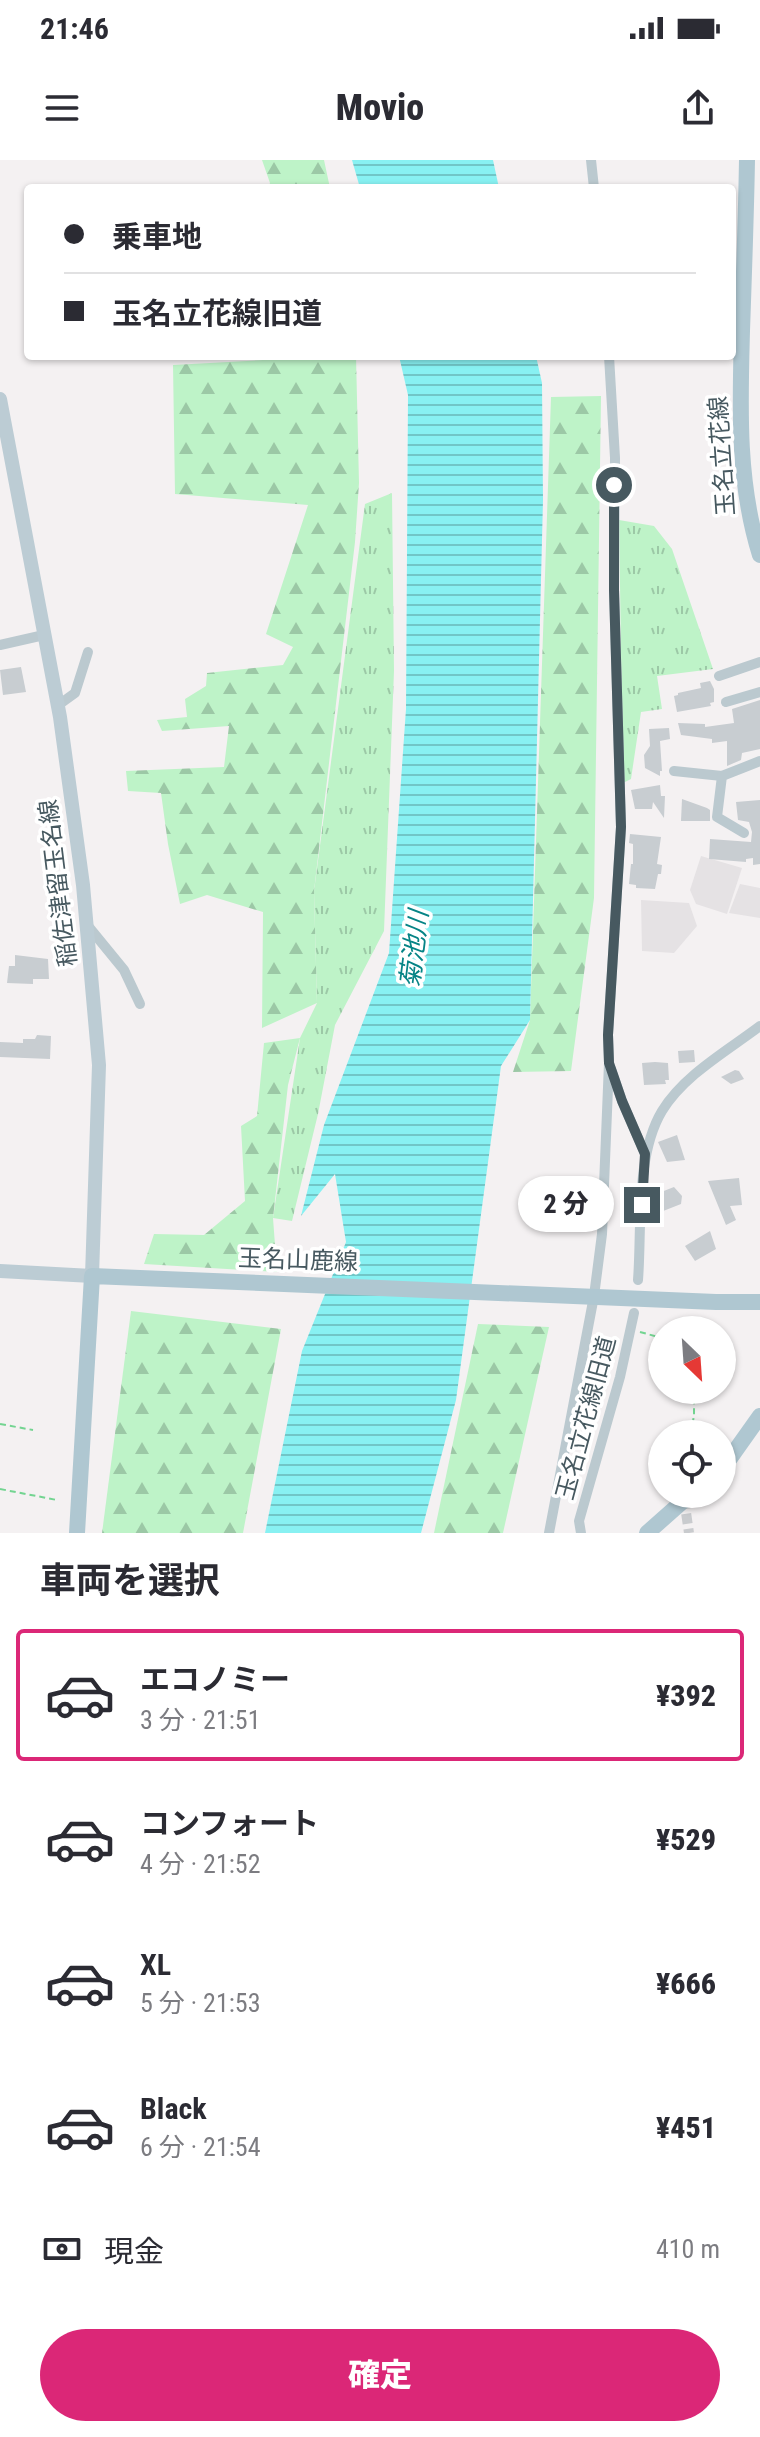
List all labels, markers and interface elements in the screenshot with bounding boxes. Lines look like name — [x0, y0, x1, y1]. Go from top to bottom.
text: 21:46 — [40, 11, 109, 46]
icon: menu — [40, 86, 84, 130]
icon: share — [676, 86, 720, 130]
text: Movio — [336, 87, 424, 129]
text: 乗車地 — [112, 219, 202, 254]
text: 玉名立花線旧道 — [112, 296, 322, 331]
street label: 玉名立花線 — [704, 395, 740, 517]
route start — [596, 467, 632, 503]
street label: 稲佐津留玉名線 — [34, 798, 82, 968]
water label: 菊池川 — [394, 905, 434, 990]
callout: 2 分 — [518, 1177, 614, 1233]
route end — [624, 1187, 660, 1223]
text: 2 分 — [543, 1189, 589, 1219]
street label: 玉名山鹿線 — [238, 1244, 358, 1276]
north arrow — [648, 1316, 736, 1404]
map controls — [648, 1316, 736, 1508]
street label: 玉名立花線旧道 — [551, 1333, 621, 1503]
button: locate — [648, 1420, 736, 1508]
text: 車両を選択 — [40, 1560, 220, 1602]
icon: car — [44, 1659, 116, 1731]
text: エコノミー — [140, 1662, 290, 1697]
text: ¥392 — [656, 1678, 716, 1713]
text: 3 分 · 21:51 — [140, 1705, 260, 1735]
icon: car — [44, 1803, 116, 1875]
text: コンフォート — [140, 1806, 319, 1841]
text: ¥529 — [656, 1822, 716, 1857]
text: 4 分 · 21:52 — [140, 1849, 260, 1879]
icon: car — [44, 1947, 116, 2019]
text: XL — [140, 1947, 171, 1982]
text: ¥666 — [656, 1966, 716, 2001]
text: 5 分 · 21:53 — [140, 1988, 260, 2018]
icon: car — [44, 2091, 116, 2163]
text: Black — [140, 2091, 207, 2126]
text: ¥451 — [656, 2110, 716, 2145]
text: 6 分 · 21:54 — [140, 2132, 260, 2162]
icon: cash — [40, 2227, 84, 2271]
text: 現金 — [104, 2234, 164, 2269]
text: 410 m — [656, 2234, 720, 2264]
button: 確定 — [40, 2329, 720, 2421]

